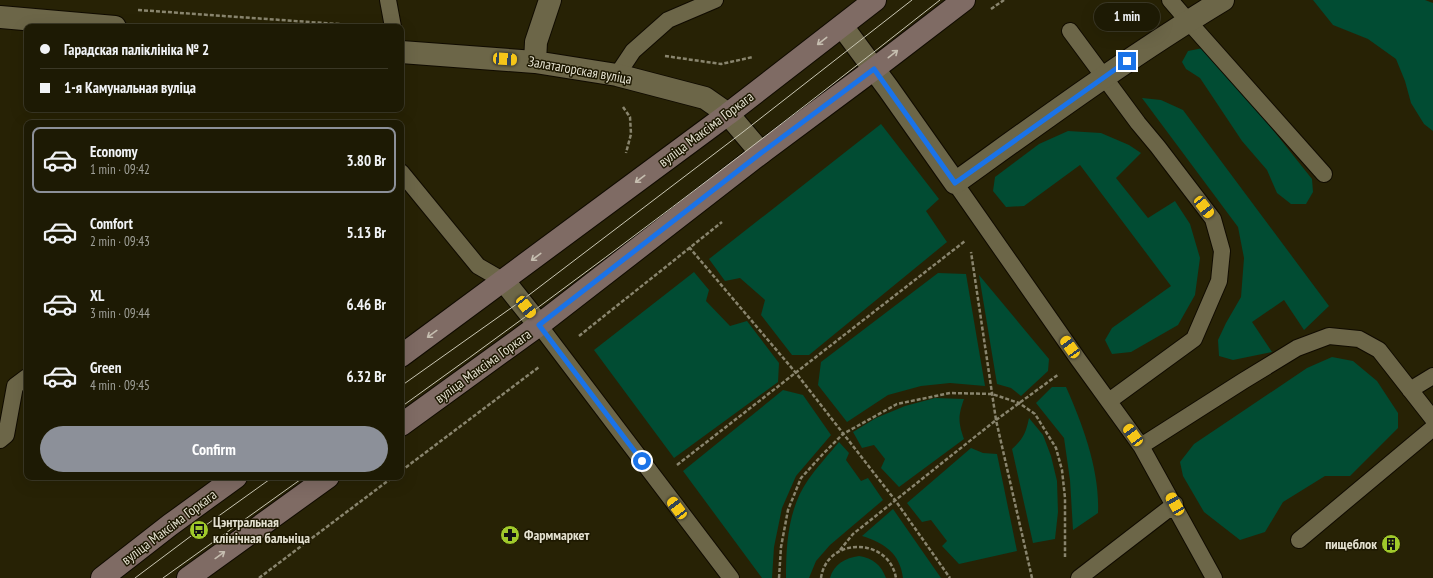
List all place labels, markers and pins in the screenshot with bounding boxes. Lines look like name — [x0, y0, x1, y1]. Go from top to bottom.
place label: Цэнтральная клінічная бальніца — [213, 513, 310, 547]
bus stop icon: Цэнтральная клінічная бальніца — [188, 519, 210, 541]
pharmacy icon: Фарммаркет — [499, 524, 521, 546]
place label: Фарммаркет — [524, 526, 590, 544]
building icon: пищеблок — [1380, 533, 1402, 555]
place label: пищеблок — [1325, 535, 1377, 553]

